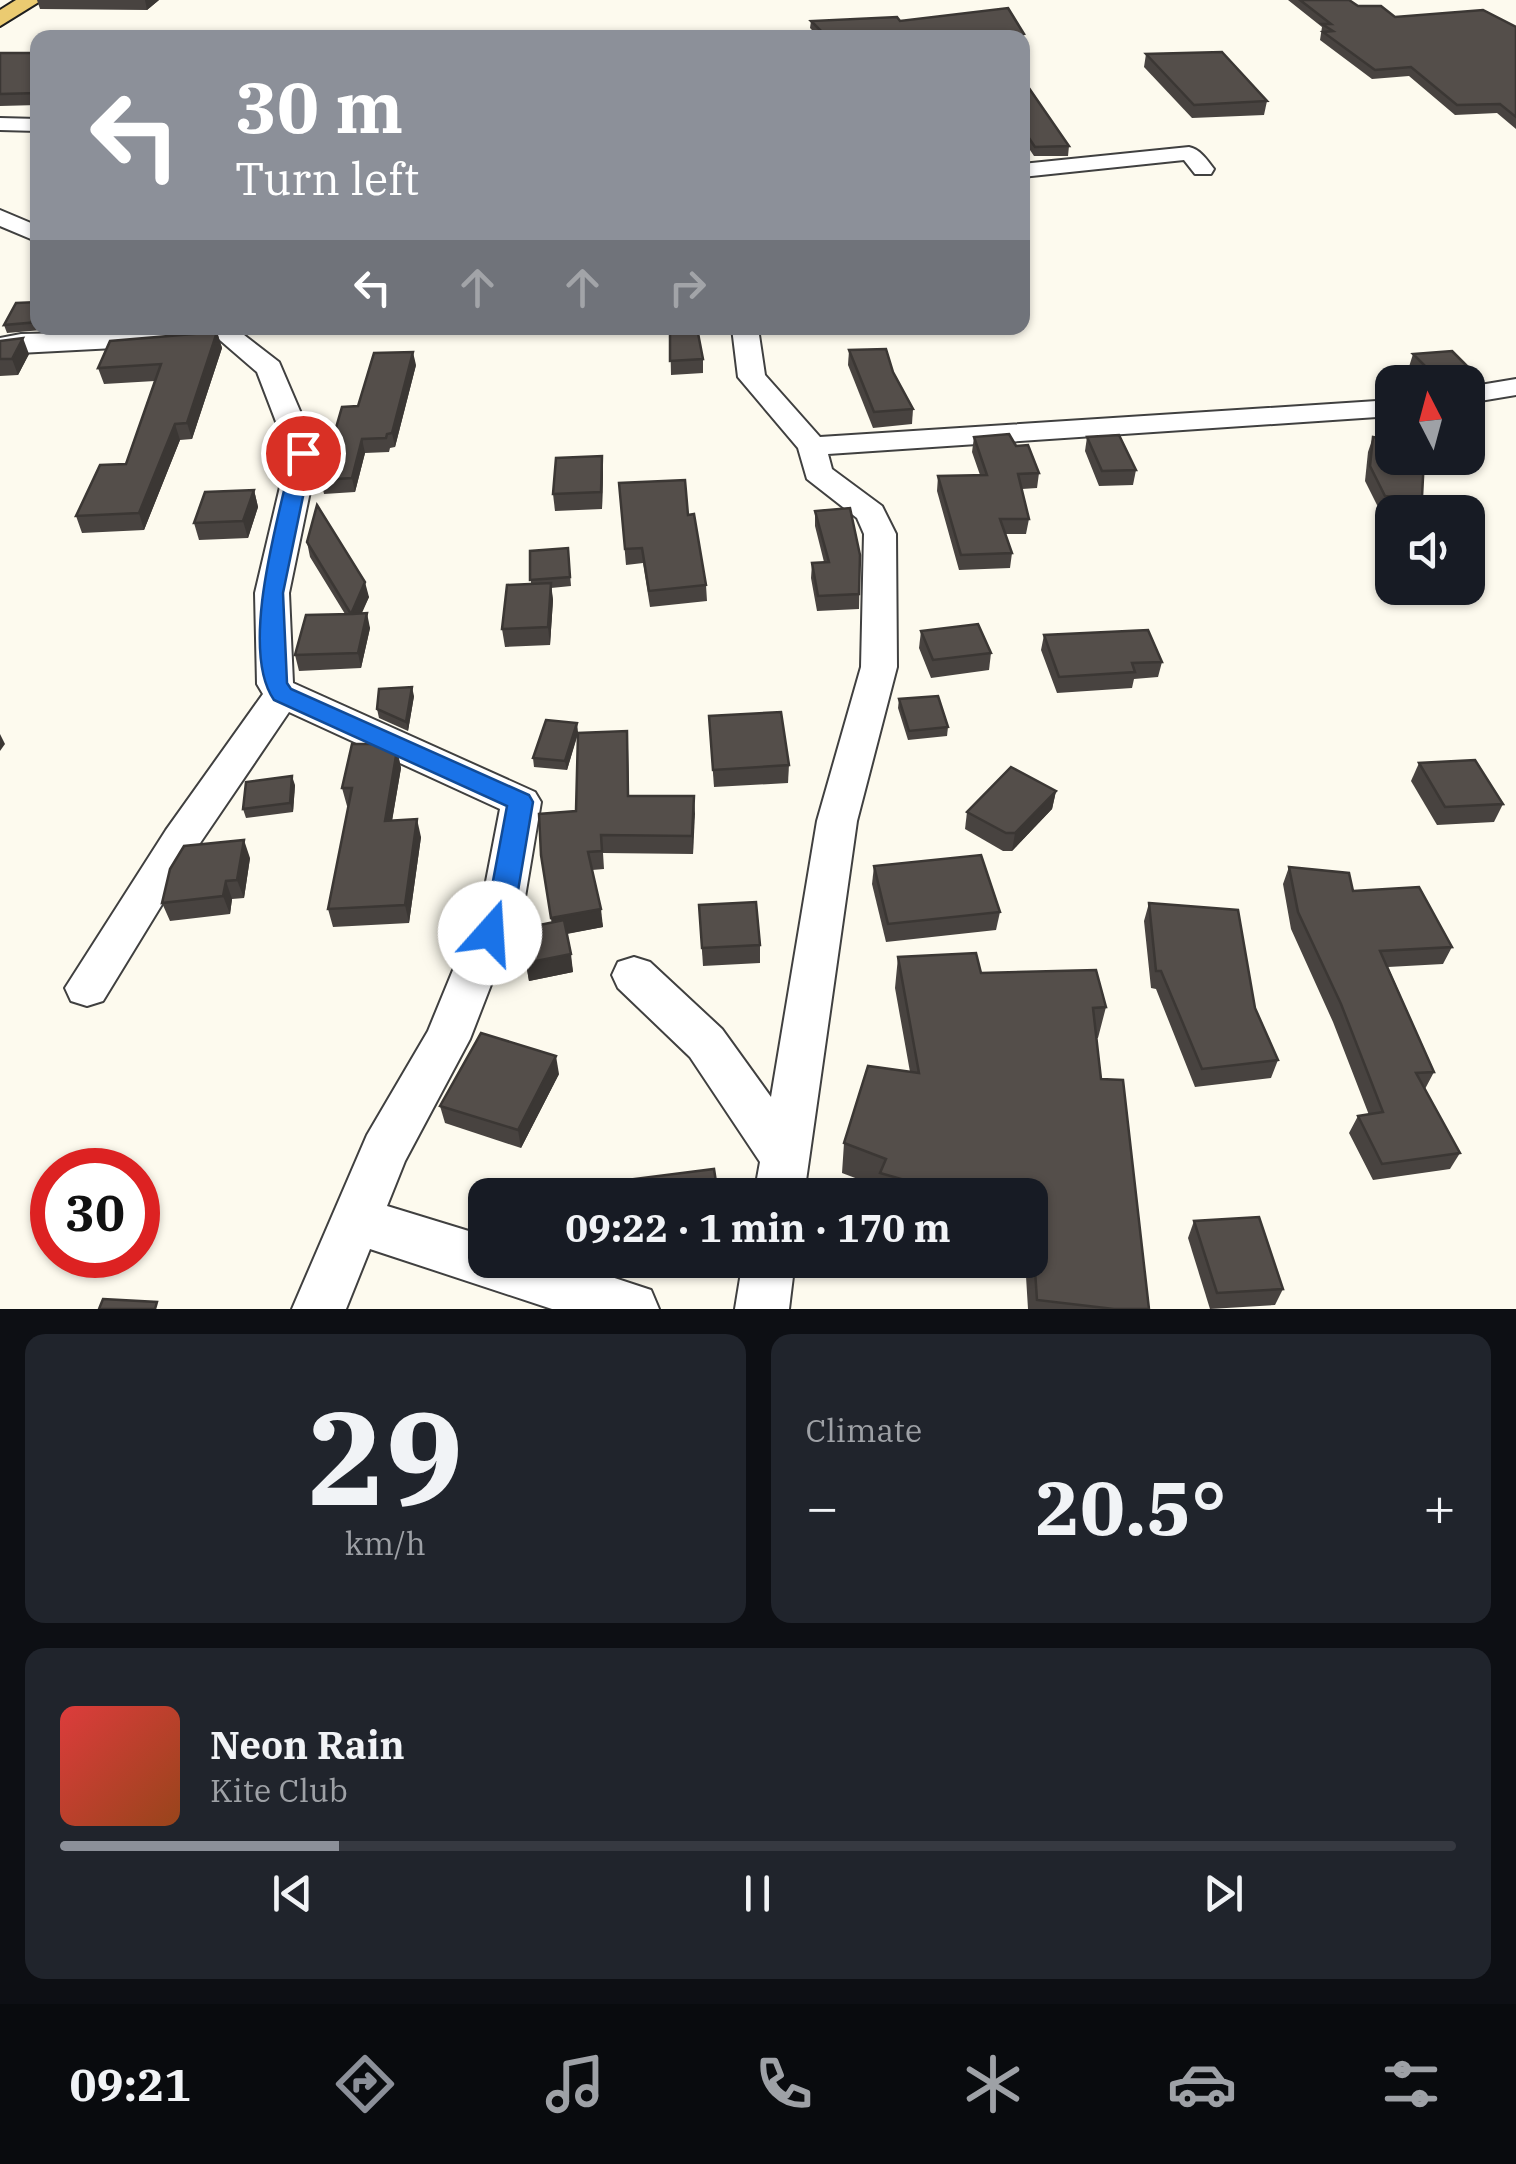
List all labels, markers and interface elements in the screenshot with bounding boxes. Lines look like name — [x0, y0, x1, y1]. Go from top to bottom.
text: 30 m — [235, 61, 403, 152]
icon: left — [70, 70, 200, 200]
text: Turn left — [235, 149, 419, 207]
icon: left — [345, 260, 400, 315]
icon: ahead — [450, 260, 505, 315]
icon: ahead — [555, 260, 610, 315]
icon: right — [660, 260, 715, 315]
north arrow — [1375, 365, 1485, 475]
map controls — [1375, 365, 1485, 605]
pin — [261, 411, 346, 496]
icon: arrive — [276, 426, 331, 481]
button: sound — [1375, 495, 1485, 605]
position arrow — [438, 881, 542, 985]
speed limit sign: 30 — [30, 1148, 160, 1278]
text: 09:22 · 1 min · 170 m — [565, 1203, 951, 1252]
text: 29 — [307, 1372, 463, 1541]
text: Climate — [806, 1409, 922, 1451]
text: 20.5° — [1035, 1458, 1226, 1556]
text: − — [806, 1471, 839, 1542]
text: + — [1423, 1471, 1456, 1542]
text: km/h — [345, 1522, 426, 1564]
text: Neon Rain — [210, 1720, 405, 1769]
text: Kite Club — [210, 1769, 348, 1811]
icon: previous — [265, 1866, 320, 1921]
icon: pause — [730, 1866, 785, 1921]
icon: next — [1196, 1866, 1251, 1921]
icon: directions — [330, 2049, 400, 2119]
icon: music — [540, 2049, 610, 2119]
icon: phone — [749, 2049, 819, 2119]
icon: climate — [958, 2049, 1028, 2119]
icon: car — [1167, 2049, 1237, 2119]
icon: filters — [1376, 2049, 1446, 2119]
text: 09:21 — [70, 2055, 191, 2113]

